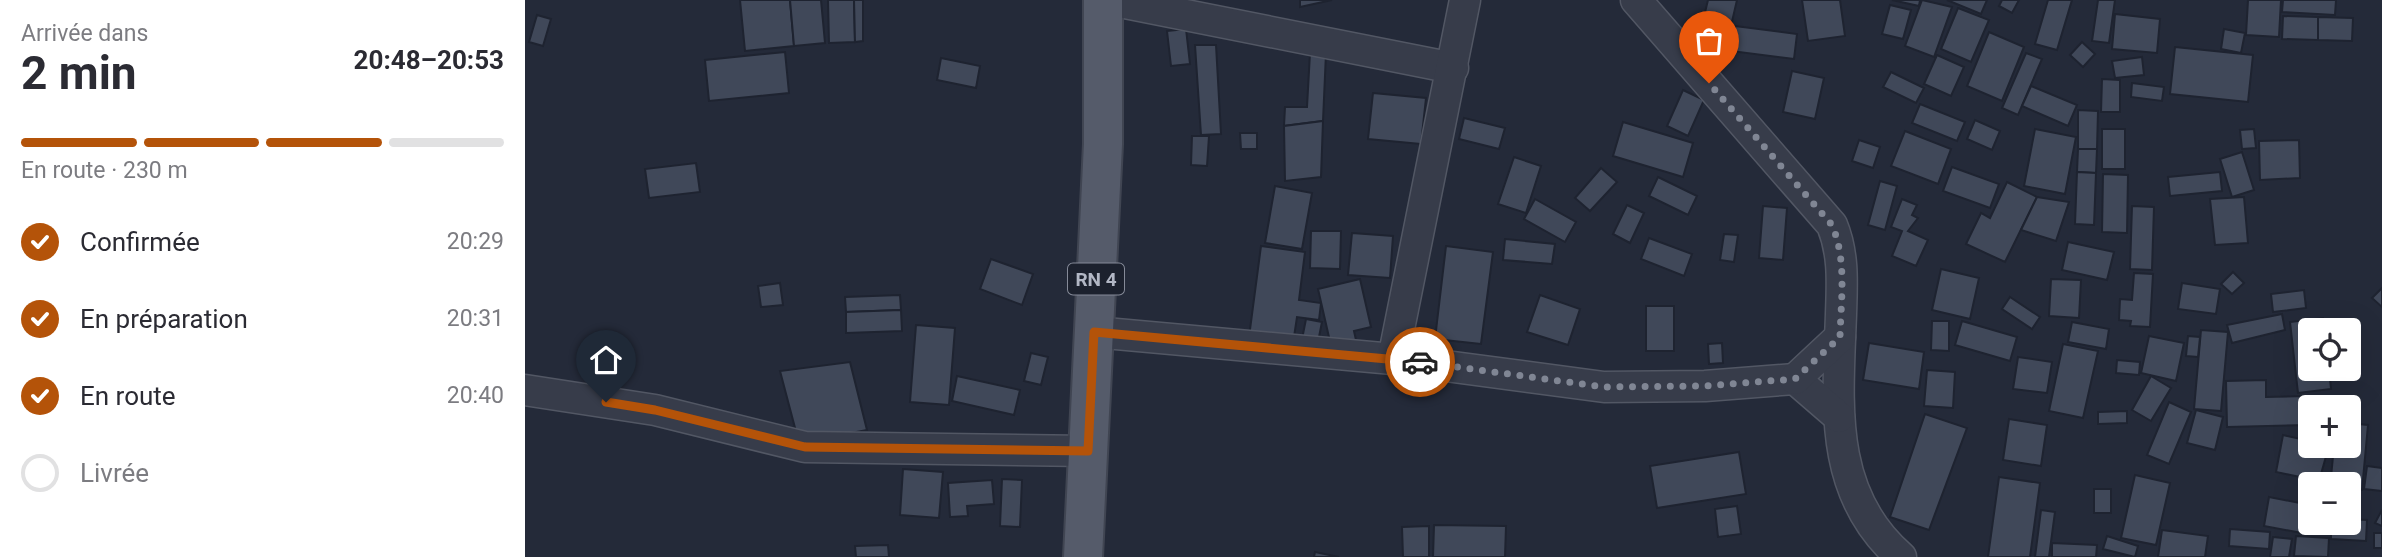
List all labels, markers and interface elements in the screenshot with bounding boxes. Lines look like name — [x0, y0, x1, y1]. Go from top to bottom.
pin — [1679, 11, 1739, 83]
text: Arrivée dans — [21, 20, 148, 47]
icon: bag — [1690, 22, 1728, 60]
text: 20:48–20:53 — [354, 45, 504, 75]
text: 2 min — [21, 46, 137, 100]
text: En route · 230 m — [21, 157, 188, 184]
icon: check — [21, 223, 59, 261]
text: Confirmée — [80, 227, 200, 257]
text: 20:29 — [447, 228, 504, 255]
road number: RN 4 — [1068, 264, 1124, 294]
icon: check — [21, 300, 59, 338]
text: En préparation — [80, 304, 248, 334]
text: 20:31 — [447, 305, 504, 332]
map controls — [2298, 318, 2361, 535]
button: locate — [2298, 318, 2361, 381]
courier — [1385, 327, 1455, 397]
pin — [576, 330, 636, 402]
icon: home — [587, 341, 625, 379]
icon: car — [1401, 343, 1439, 381]
icon: check — [21, 377, 59, 415]
text: En route — [80, 381, 176, 411]
text: 20:40 — [447, 382, 504, 409]
button: + — [2298, 395, 2361, 458]
text: Livrée — [80, 458, 149, 488]
button: − — [2298, 472, 2361, 535]

